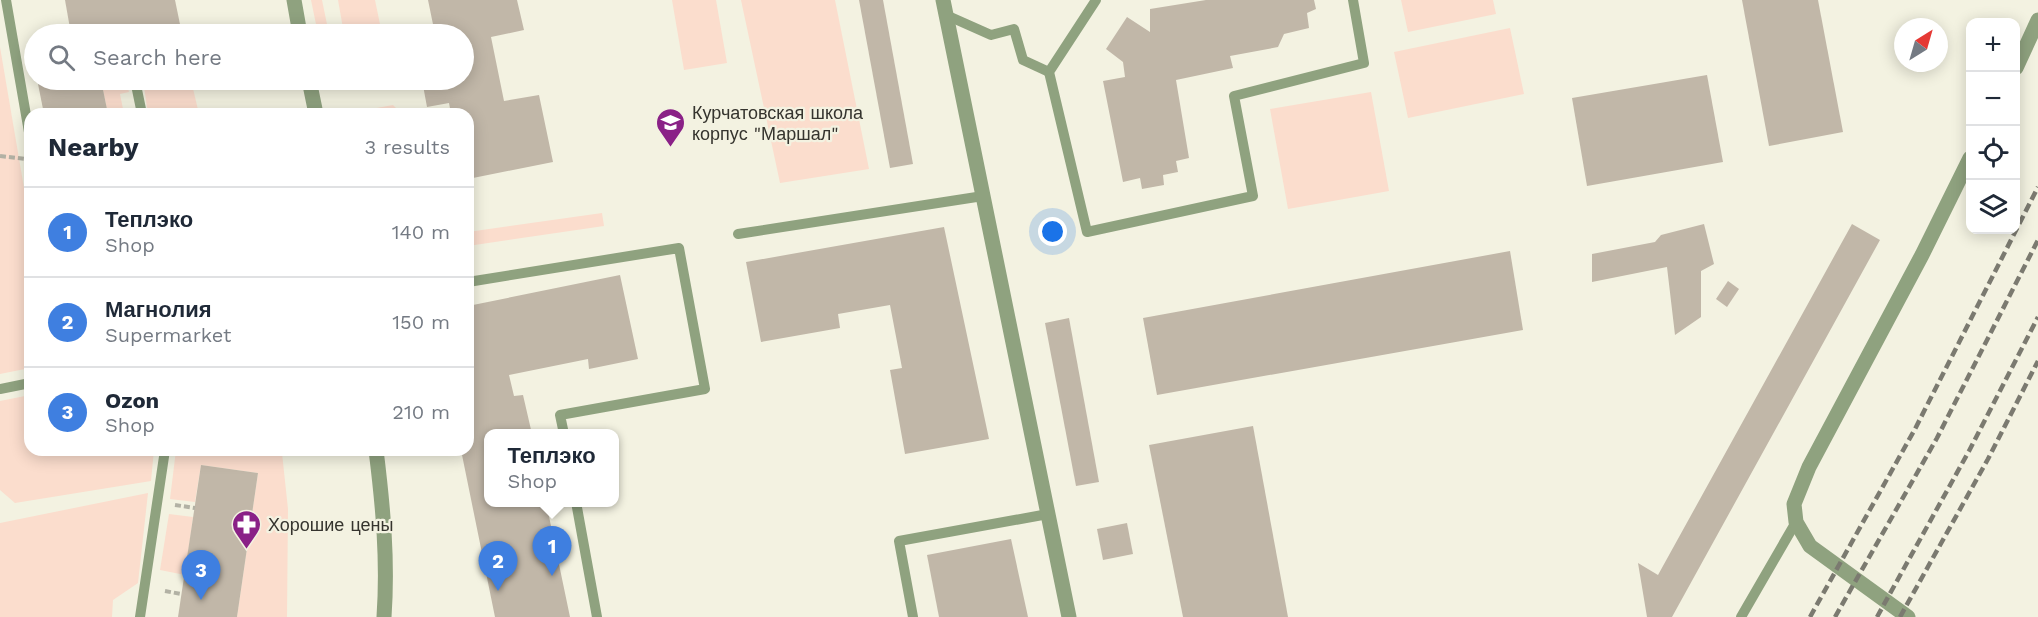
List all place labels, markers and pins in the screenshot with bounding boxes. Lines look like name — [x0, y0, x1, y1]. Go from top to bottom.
place label: Курчатовская школа корпус "Маршал" — [692, 102, 864, 144]
school or university icon: Курчатовская школа корпус "Маршал" — [655, 106, 687, 148]
pharmacy icon: Хорошие цены — [231, 508, 263, 550]
place label: Хорошие цены — [268, 514, 393, 535]
pin: 1 — [532, 526, 572, 576]
pin: 2 — [478, 542, 518, 591]
pin: 3 — [182, 550, 220, 600]

